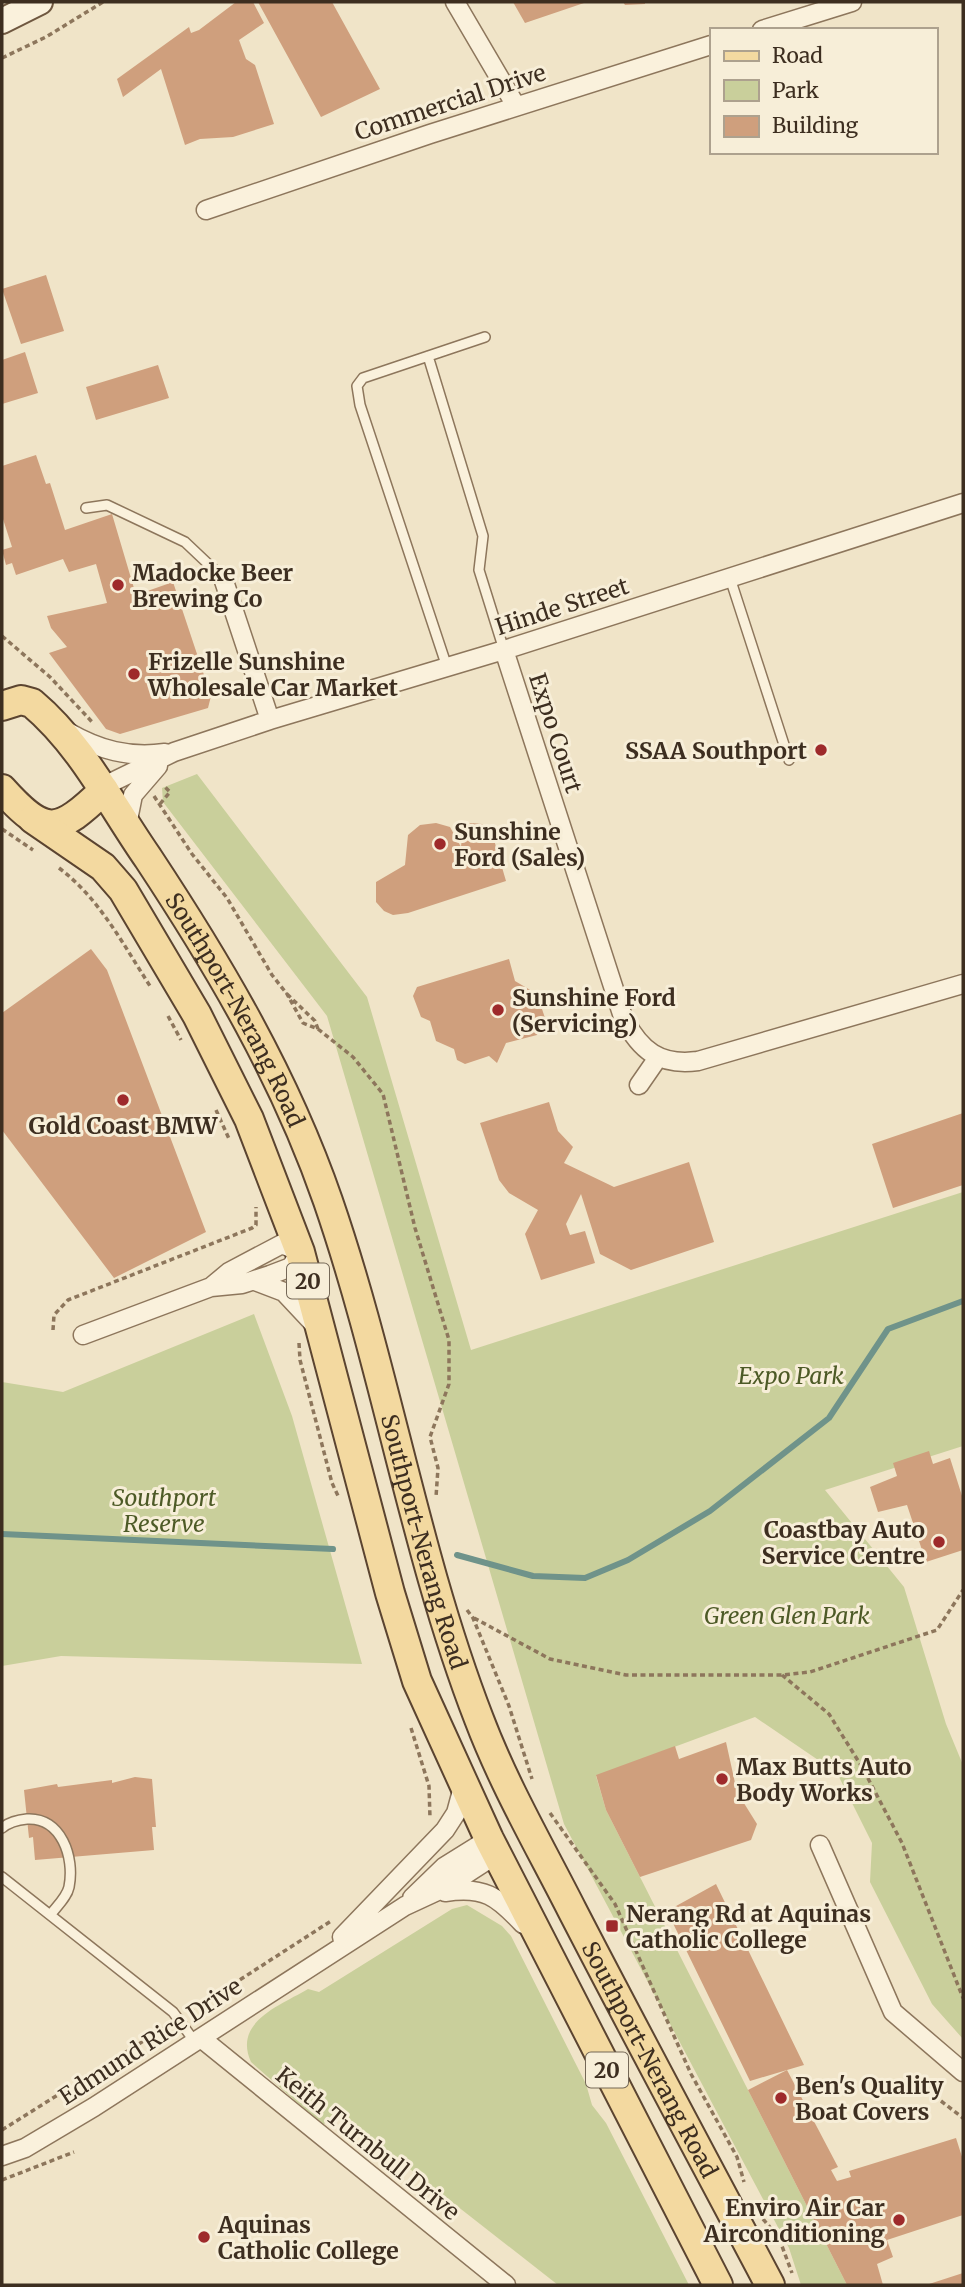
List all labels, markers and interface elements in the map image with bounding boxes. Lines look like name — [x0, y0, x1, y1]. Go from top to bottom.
legend — [710, 28, 937, 154]
text: Road — [772, 42, 823, 69]
street label: Commercial Drive — [351, 57, 549, 147]
text: Park — [772, 77, 819, 104]
text: Building — [772, 112, 859, 139]
place label: Madocke Beer Brewing Co — [132, 558, 294, 613]
street label: Hinde Street — [492, 571, 632, 641]
marker: Madocke Beer Brewing Co — [110, 577, 126, 593]
place label: Frizelle Sunshine Wholesale Car Market — [147, 647, 398, 702]
marker: Frizelle Sunshine Wholesale Car Market — [126, 666, 142, 682]
street label: Expo Court — [523, 670, 589, 797]
place label: SSAA Southport — [625, 736, 807, 765]
marker: SSAA Southport — [813, 742, 829, 758]
place label: Sunshine Ford (Sales) — [454, 817, 585, 872]
marker: Sunshine Ford (Sales) — [432, 836, 448, 852]
street label: Southport-Nerang Road — [160, 887, 312, 1131]
place label: Sunshine Ford (Servicing) — [512, 983, 676, 1038]
marker: Sunshine Ford (Servicing) — [490, 1002, 506, 1018]
marker: Gold Coast BMW — [115, 1092, 131, 1108]
place label: Gold Coast BMW — [29, 1111, 218, 1140]
road number: 20 — [287, 1264, 329, 1298]
park label: Expo Park — [738, 1361, 844, 1390]
street label: Southport-Nerang Road — [375, 1411, 474, 1673]
park label: Southport Reserve — [112, 1483, 216, 1538]
place label: Coastbay Auto Service Centre — [762, 1515, 925, 1570]
marker: Coastbay Auto Service Centre — [931, 1534, 947, 1550]
park label: Green Glen Park — [704, 1601, 870, 1630]
place label: Max Butts Auto Body Works — [736, 1752, 912, 1807]
marker: Max Butts Auto Body Works — [714, 1771, 730, 1787]
place label: Nerang Rd at Aquinas Catholic College — [626, 1899, 871, 1954]
marker: Nerang Rd at Aquinas Catholic College — [604, 1918, 620, 1934]
street label: Southport-Nerang Road — [576, 1936, 725, 2183]
street label: Edmund Rice Drive — [53, 1971, 247, 2111]
road number: 20 — [586, 2052, 628, 2088]
street label: Keith Turnbull Drive — [270, 2060, 466, 2226]
place label: Ben's Quality Boat Covers — [795, 2071, 944, 2126]
marker: Ben's Quality Boat Covers — [773, 2090, 789, 2106]
place label: Enviro Air Car Airconditioning — [703, 2193, 886, 2248]
place label: Aquinas Catholic College — [217, 2210, 399, 2265]
marker: Enviro Air Car Airconditioning — [891, 2212, 907, 2228]
marker: Aquinas Catholic College — [196, 2229, 212, 2245]

